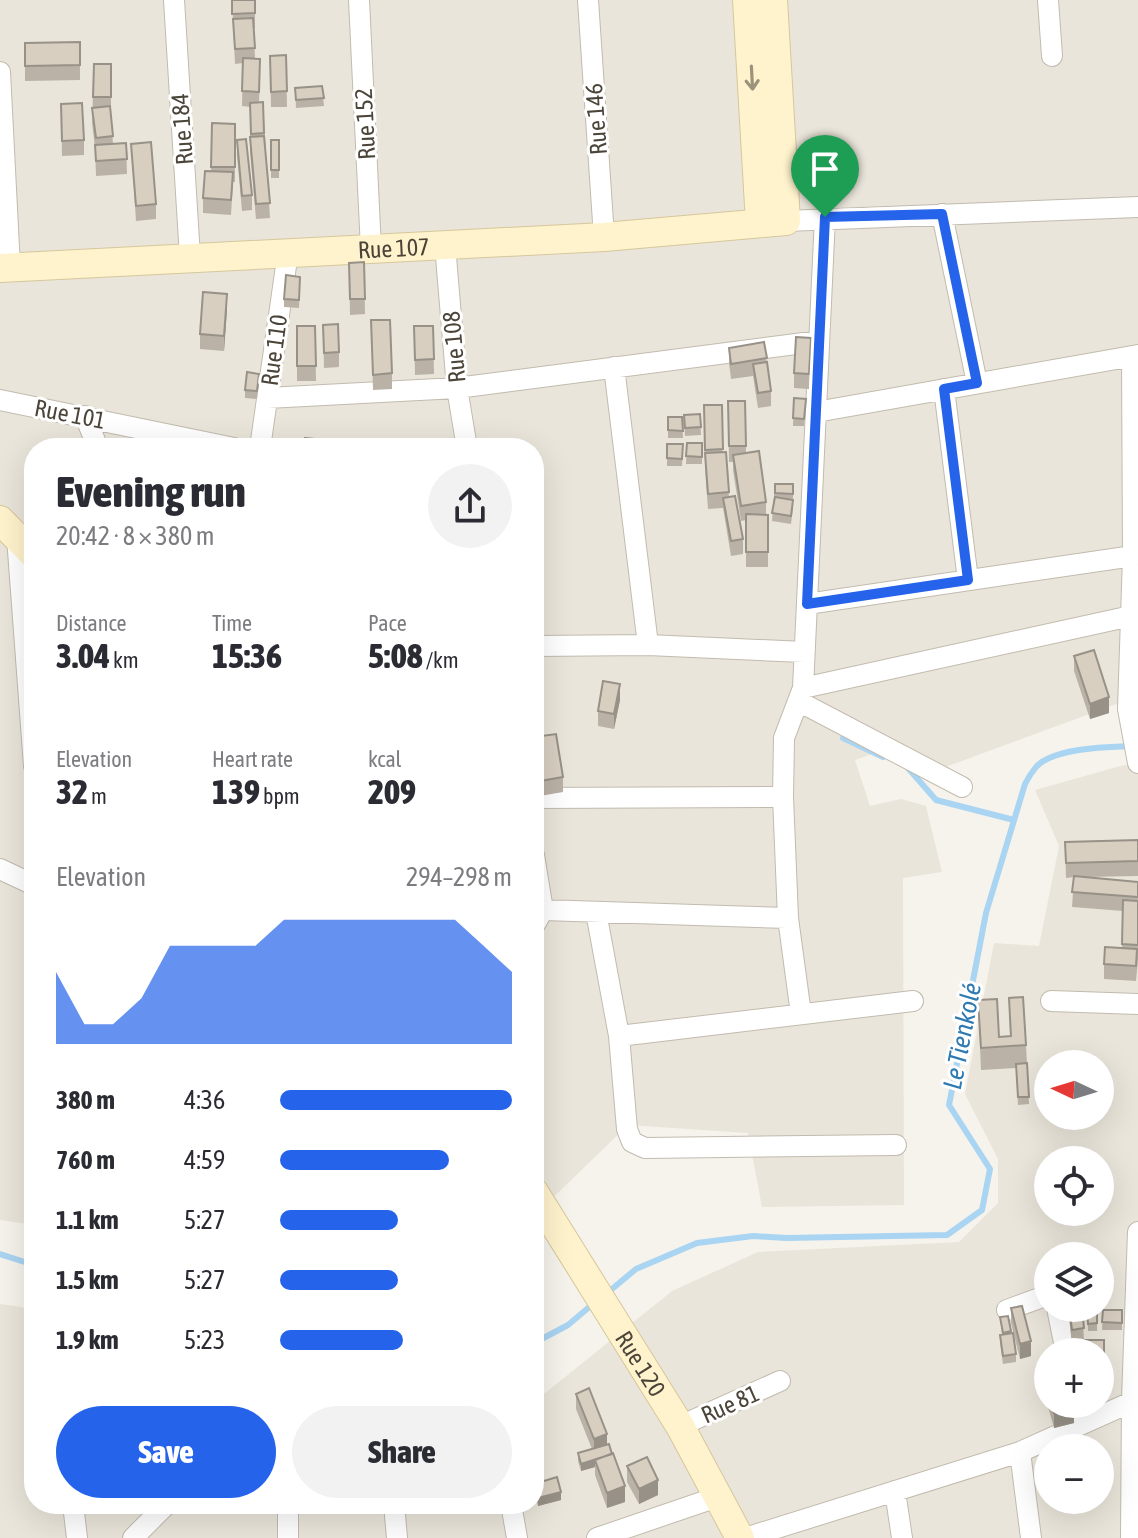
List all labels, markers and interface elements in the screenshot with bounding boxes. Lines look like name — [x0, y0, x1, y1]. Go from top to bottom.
one-way arrow — [745, 64, 760, 91]
street label: Rue 146 — [580, 82, 612, 156]
street label: Rue 152 — [350, 88, 380, 160]
street label: Rue 184 — [166, 92, 198, 166]
pin — [791, 135, 859, 217]
icon: arrive — [803, 147, 847, 191]
street label: Rue 107 — [357, 232, 430, 263]
street label: Rue 108 — [437, 310, 471, 384]
street label: Rue 110 — [256, 313, 292, 387]
street label: Rue 101 — [32, 394, 108, 434]
button: share — [428, 464, 512, 548]
text: Evening run — [56, 466, 246, 516]
text: 20:42 · 8 × 380 m — [56, 521, 215, 551]
text: Distance — [56, 610, 127, 636]
text: Time — [212, 610, 252, 636]
text: Pace — [368, 610, 407, 636]
text: 3.04 — [56, 636, 110, 675]
text: 15:36 — [212, 636, 282, 675]
text: 5:08 — [368, 636, 423, 675]
text: km — [110, 647, 139, 673]
text: /km — [423, 647, 459, 673]
text: Elevation — [56, 746, 132, 772]
text: Heart rate — [212, 746, 293, 772]
text: kcal — [368, 746, 401, 772]
text: 32 — [56, 772, 88, 811]
text: 139 — [212, 772, 260, 811]
text: 209 — [368, 772, 416, 811]
text: m — [88, 783, 107, 809]
text: bpm — [260, 783, 300, 809]
text: Elevation — [56, 862, 146, 892]
text: 294–298 m — [406, 862, 512, 892]
water label: Le Tienkolé — [937, 980, 987, 1092]
north arrow — [1034, 1050, 1114, 1130]
map controls — [1034, 1050, 1114, 1514]
text: 380 m — [56, 1085, 115, 1115]
text: 4:36 — [184, 1085, 225, 1115]
text: 760 m — [56, 1145, 115, 1175]
text: 4:59 — [184, 1145, 225, 1175]
button: locate — [1034, 1146, 1114, 1226]
text: 1.1 km — [56, 1205, 119, 1235]
text: 5:27 — [184, 1205, 225, 1235]
button: layers — [1034, 1242, 1114, 1322]
text: 1.5 km — [56, 1265, 119, 1295]
text: 5:27 — [184, 1265, 225, 1295]
text: 1.9 km — [56, 1325, 119, 1355]
text: 5:23 — [184, 1325, 225, 1355]
street label: Rue 120 — [611, 1326, 671, 1401]
button: + — [1034, 1338, 1114, 1418]
street label: Rue 81 — [697, 1379, 763, 1429]
button: Save — [56, 1406, 276, 1498]
button: Share — [292, 1406, 512, 1498]
button: − — [1034, 1434, 1114, 1514]

